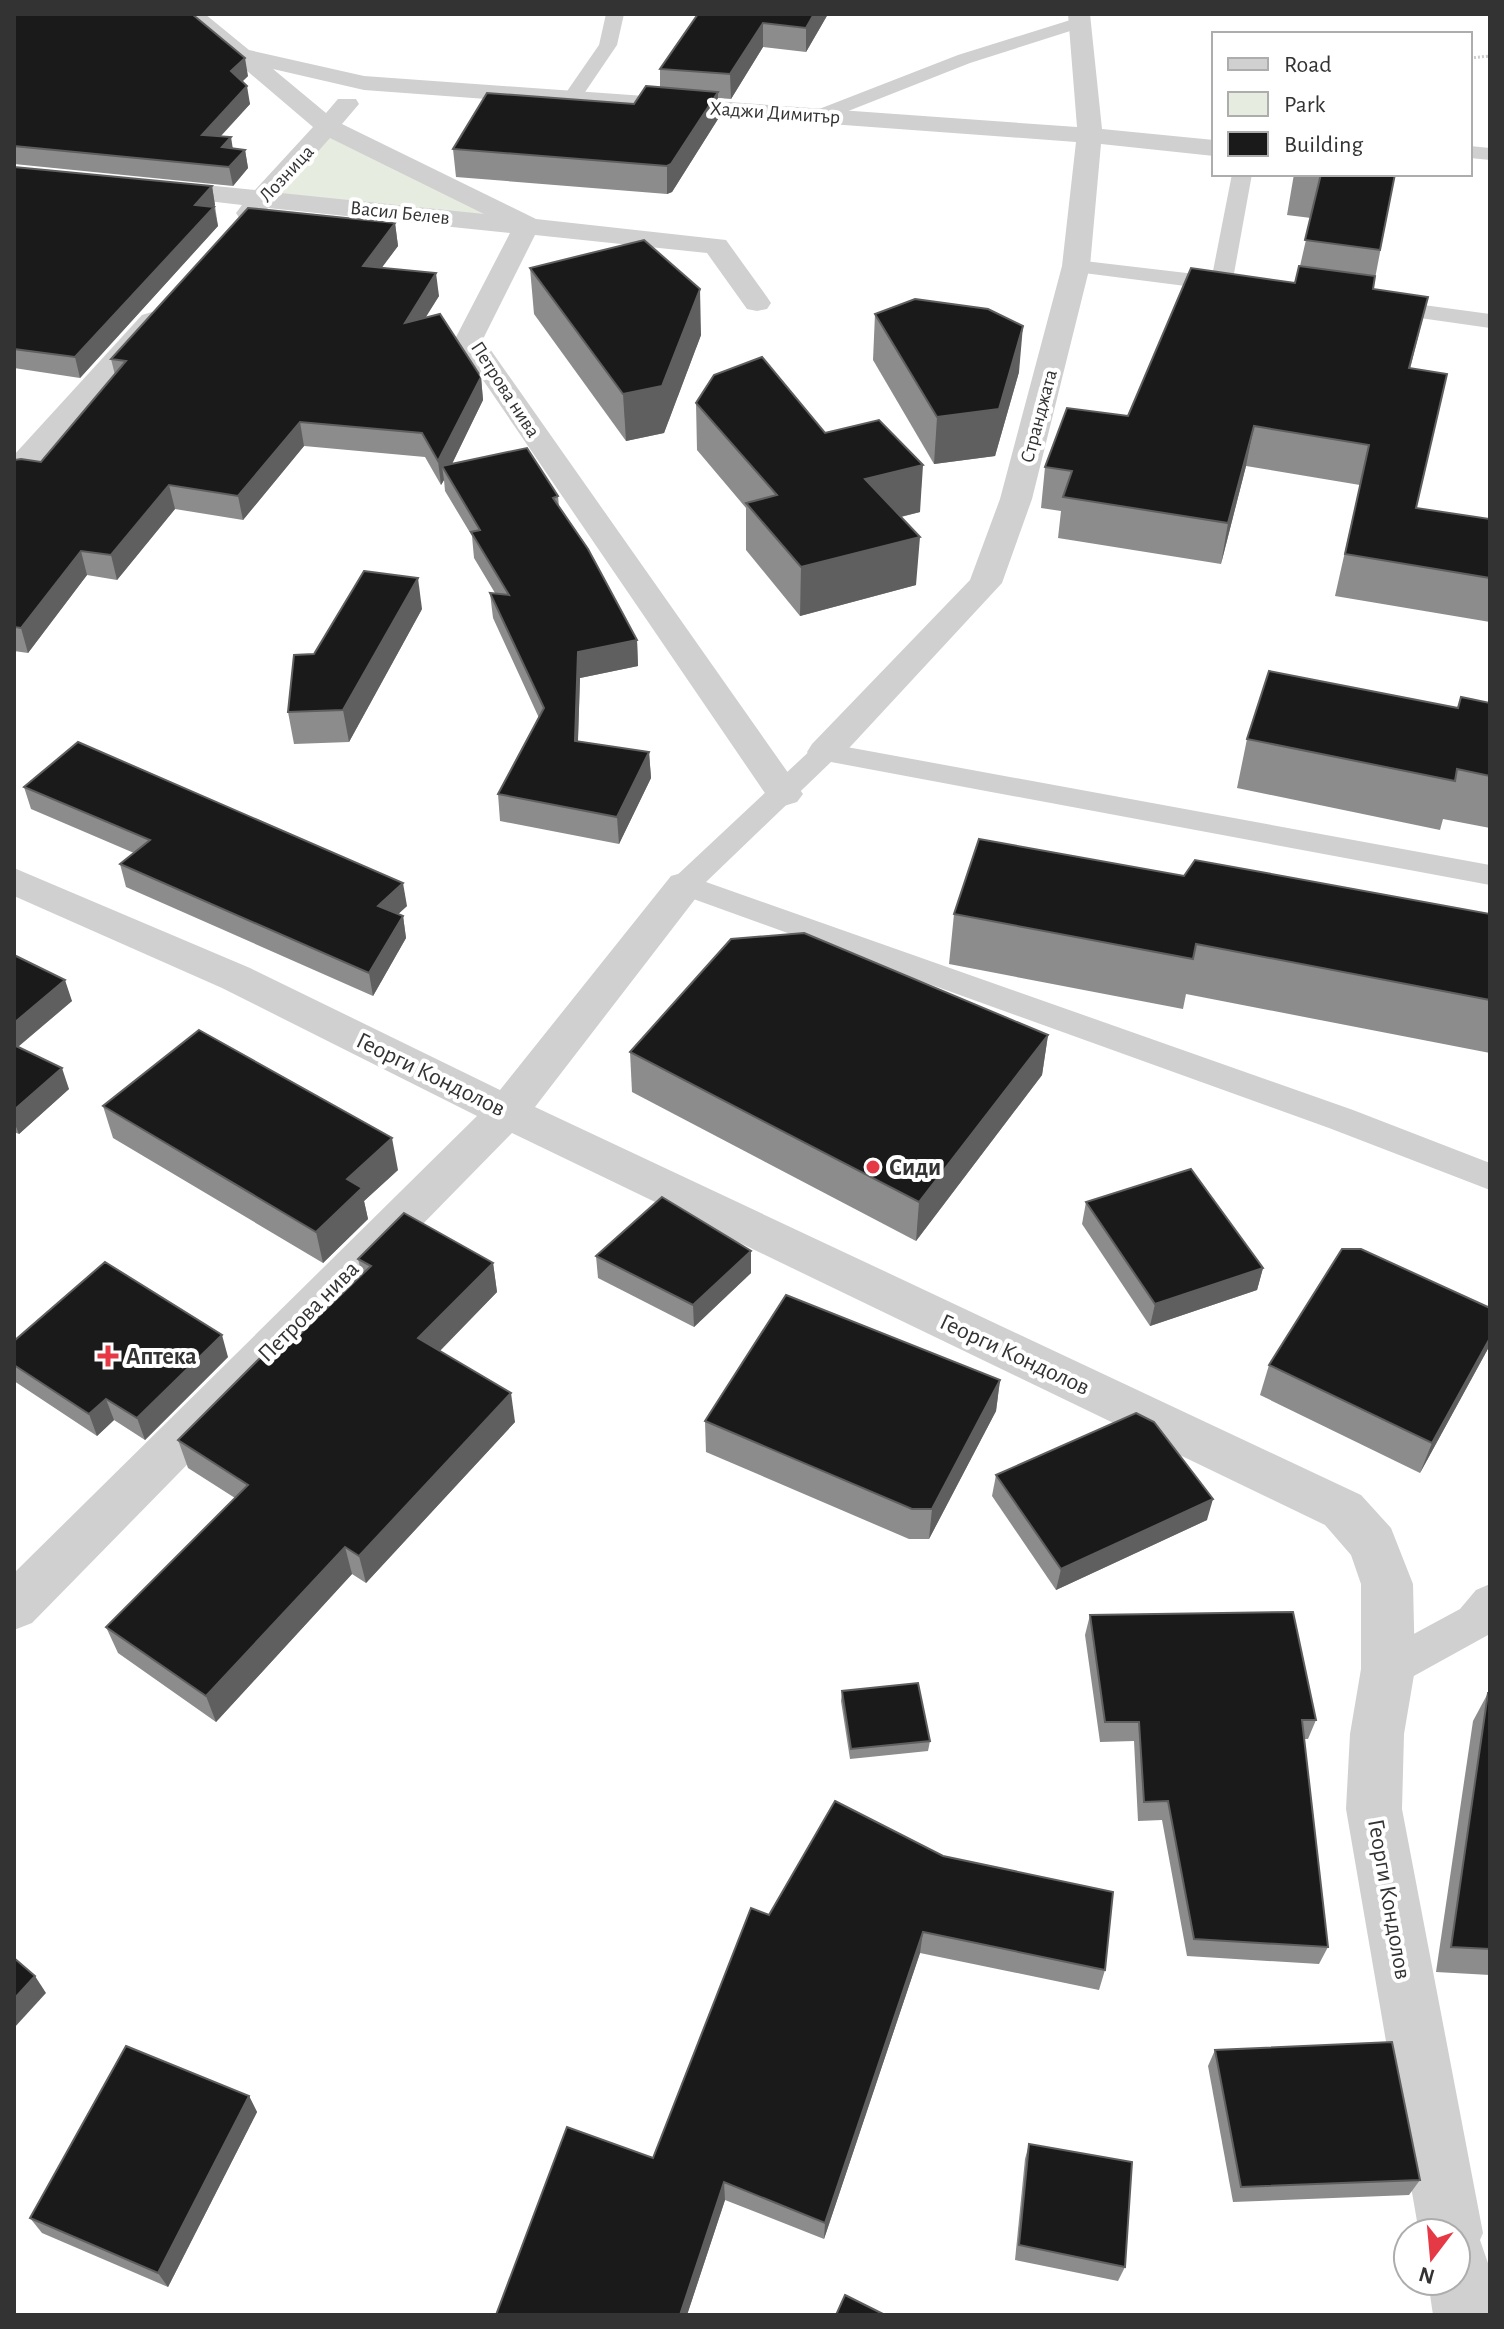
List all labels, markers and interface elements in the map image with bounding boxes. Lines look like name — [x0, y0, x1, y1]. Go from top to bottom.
legend — [1212, 32, 1472, 176]
text: Road — [1284, 53, 1332, 77]
text: Park — [1284, 93, 1325, 117]
street label: Хаджи Димитър — [709, 98, 841, 128]
text: Building — [1284, 133, 1363, 157]
street label: Лозница — [256, 141, 318, 206]
street label: Васил Белев — [349, 198, 451, 228]
street label: Петрова нива — [467, 338, 543, 441]
street label: Странджата — [1017, 367, 1061, 465]
street label: Георги Кондолов — [352, 1029, 509, 1121]
place label: Сиди — [889, 1156, 941, 1180]
marker: Сиди — [864, 1158, 882, 1176]
street label: Петрова нива — [254, 1257, 364, 1367]
street label: Георги Кондолов — [936, 1310, 1093, 1400]
marker: Аптека — [97, 1345, 119, 1367]
place label: Аптека — [126, 1345, 197, 1369]
street label: Георги Кондолов — [1363, 1817, 1415, 1981]
north arrow — [1392, 2217, 1472, 2297]
text: N — [1416, 2263, 1437, 2288]

